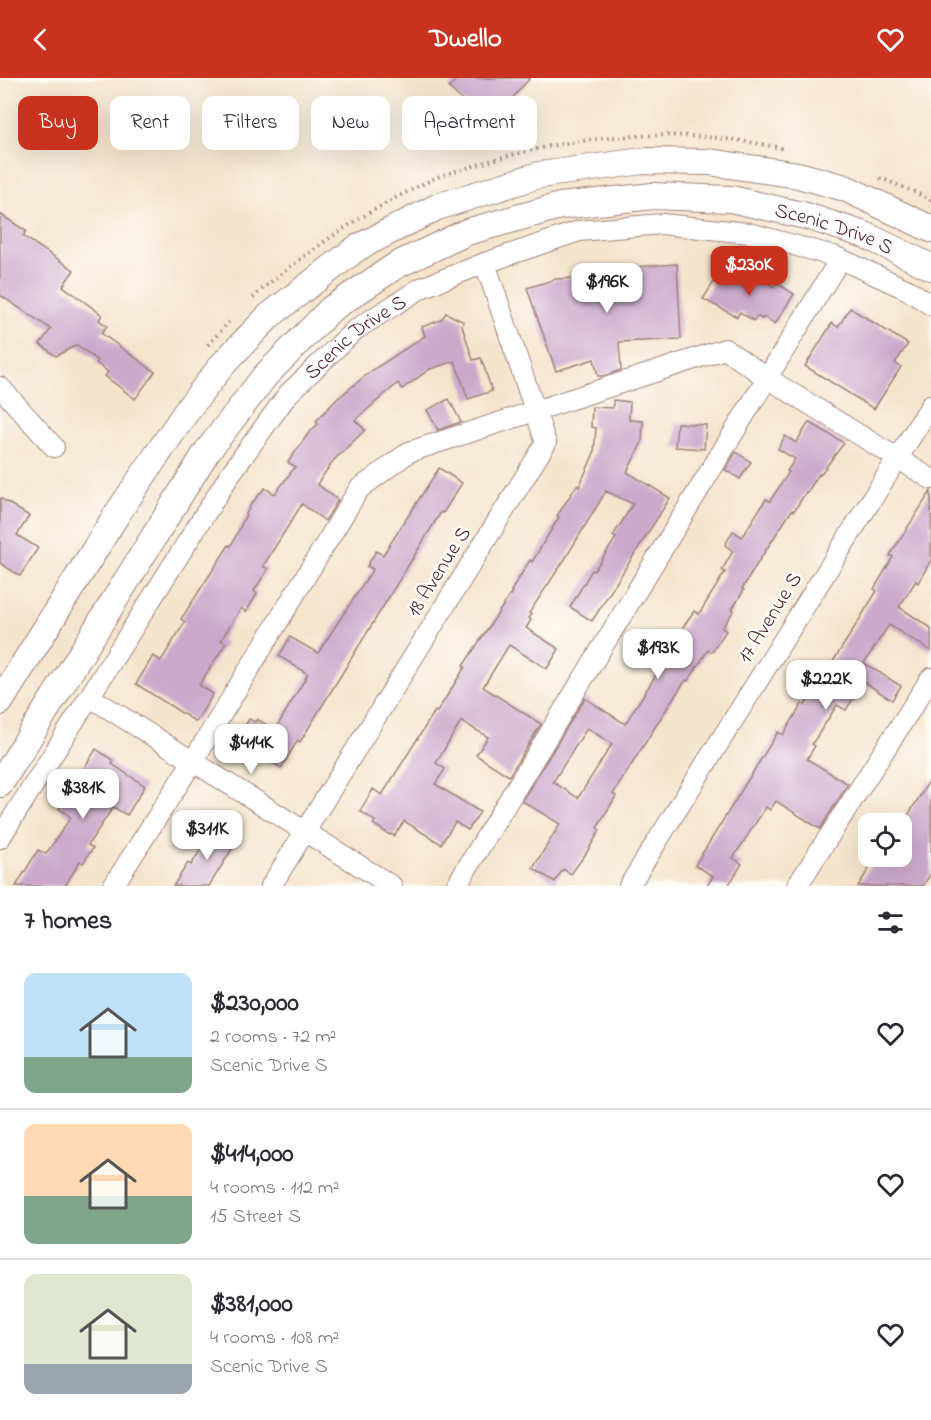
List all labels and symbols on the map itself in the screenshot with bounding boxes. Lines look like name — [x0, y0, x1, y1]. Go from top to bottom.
street label: Scenic Drive S — [772, 196, 898, 263]
pin: $230K — [707, 246, 791, 297]
pin: $196K — [565, 263, 649, 314]
street label: Scenic Drive S — [298, 288, 413, 388]
street label: 18 Avenue S — [400, 521, 479, 623]
street label: 17 Avenue S — [731, 567, 810, 669]
pin: $193K — [616, 629, 700, 680]
pin: $222K — [784, 660, 868, 711]
pin: $414K — [209, 724, 293, 775]
pin: $381K — [41, 769, 125, 820]
pin: $311K — [165, 810, 249, 861]

